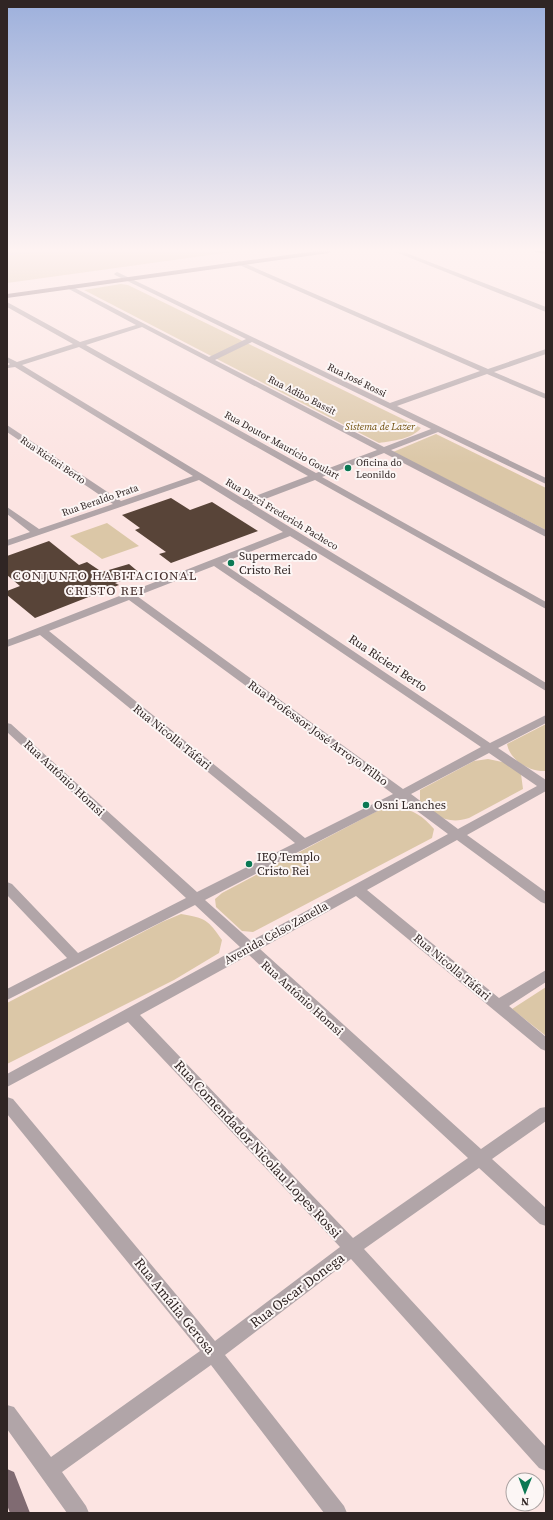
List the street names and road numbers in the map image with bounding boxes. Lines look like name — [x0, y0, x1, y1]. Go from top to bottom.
street label: Rua José Rossi — [325, 360, 389, 400]
street label: Rua Adibo Bassit — [266, 372, 339, 418]
street label: Rua Doutor Maurício Goulart — [222, 408, 342, 482]
street label: Rua Ricieri Berto — [18, 433, 89, 487]
street label: Rua Darci Frederich Pacheco — [223, 475, 341, 553]
street label: Rua Beraldo Prata — [60, 481, 141, 519]
street label: Rua Ricieri Berto — [346, 631, 431, 695]
street label: Rua Professor José Arroyo Filho — [245, 677, 392, 790]
street label: Rua Nicolla Táfari — [130, 701, 215, 774]
street label: Rua Antônio Homsi — [20, 736, 108, 820]
street label: Avenida Celso Zanella — [221, 897, 332, 968]
street label: Rua Nicolla Táfari — [410, 930, 494, 1004]
street label: Rua Antônio Homsi — [258, 957, 347, 1039]
street label: Rua Comendador Nicolau Lopes Rossi — [170, 1056, 346, 1242]
street label: Rua Oscar Donega — [245, 1247, 349, 1332]
street label: Rua Amália Gerosa — [130, 1254, 221, 1359]

